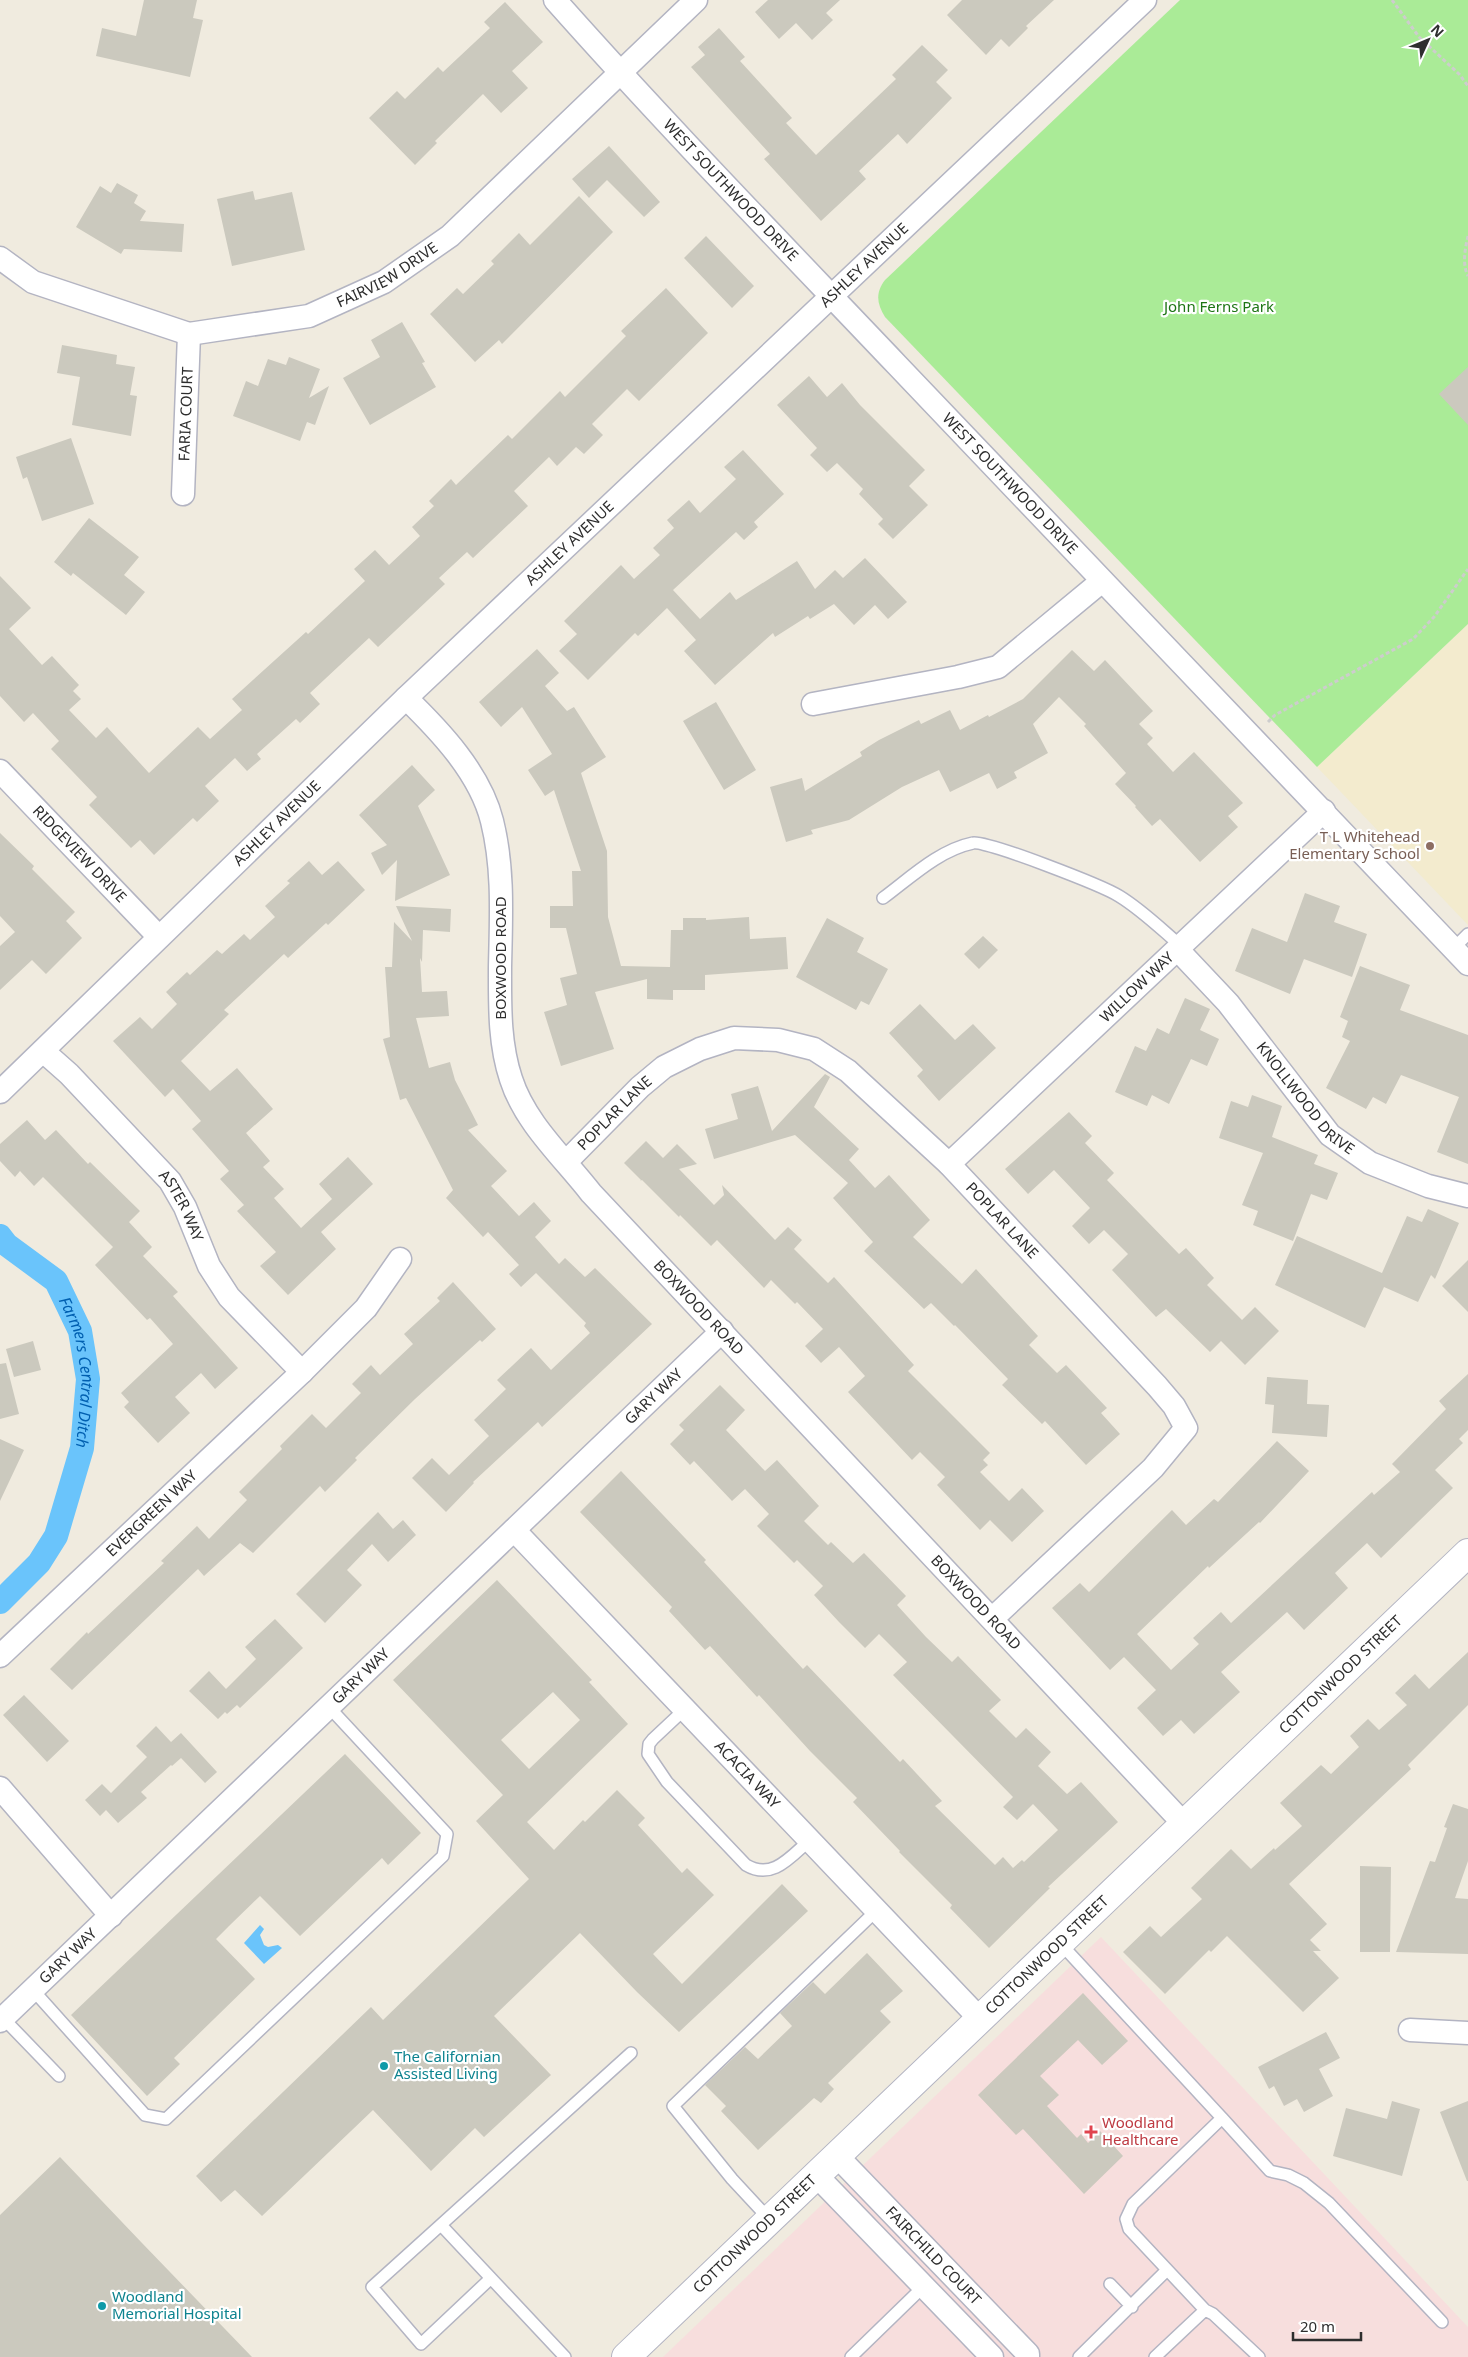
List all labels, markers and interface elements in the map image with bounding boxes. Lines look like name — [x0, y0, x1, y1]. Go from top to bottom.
north arrow — [1403, 15, 1453, 65]
text: N — [1427, 20, 1449, 41]
street label: WEST SOUTHWOOD DRIVE — [660, 114, 803, 265]
street label: ASHLEY AVENUE — [815, 218, 912, 311]
street label: FAIRVIEW DRIVE — [333, 237, 441, 311]
park label: John Ferns Park — [1162, 296, 1274, 316]
street label: FARIA COURT — [173, 366, 197, 462]
street label: WEST SOUTHWOOD DRIVE — [939, 408, 1083, 558]
street label: ASHLEY AVENUE — [521, 496, 618, 589]
street label: ASHLEY AVENUE — [228, 775, 324, 870]
street label: RIDGEVIEW DRIVE — [29, 800, 132, 906]
place label: T L Whitehead Elementary School — [1289, 826, 1420, 863]
marker: T L Whitehead Elementary School — [1424, 840, 1436, 852]
street label: BOXWOOD ROAD — [490, 896, 510, 1020]
street label: WILLOW WAY — [1095, 946, 1178, 1026]
street label: KNOLLWOOD DRIVE — [1253, 1037, 1359, 1158]
street label: POPLAR LANE — [572, 1071, 655, 1154]
street label: ASTER WAY — [155, 1165, 209, 1244]
street label: POPLAR LANE — [962, 1177, 1043, 1262]
street label: BOXWOOD ROAD — [650, 1255, 749, 1359]
water label: Farmers Central Ditch — [54, 1293, 99, 1449]
street label: GARY WAY — [620, 1363, 686, 1428]
street label: EVERGREEN WAY — [101, 1465, 201, 1560]
street label: BOXWOOD ROAD — [927, 1550, 1026, 1654]
street label: COTTONWOOD STREET — [1274, 1610, 1406, 1738]
street label: GARY WAY — [327, 1643, 394, 1708]
street label: ACACIA WAY — [711, 1736, 785, 1813]
street label: COTTONWOOD STREET — [980, 1890, 1113, 2018]
street label: GARY WAY — [34, 1923, 101, 1988]
place label: The Californian Assisted Living — [394, 2046, 501, 2083]
marker: The Californian Assisted Living — [378, 2060, 390, 2072]
place label: Woodland Healthcare — [1102, 2112, 1179, 2149]
marker: Woodland Healthcare — [1084, 2125, 1098, 2139]
street label: COTTONWOOD STREET — [688, 2169, 820, 2297]
street label: FAIRCHILD COURT — [882, 2202, 987, 2309]
place label: Woodland Memorial Hospital — [112, 2286, 242, 2323]
marker: Woodland Memorial Hospital — [96, 2300, 108, 2312]
scale bar — [1293, 2310, 1360, 2342]
text: 20 m — [1300, 2316, 1335, 2336]

